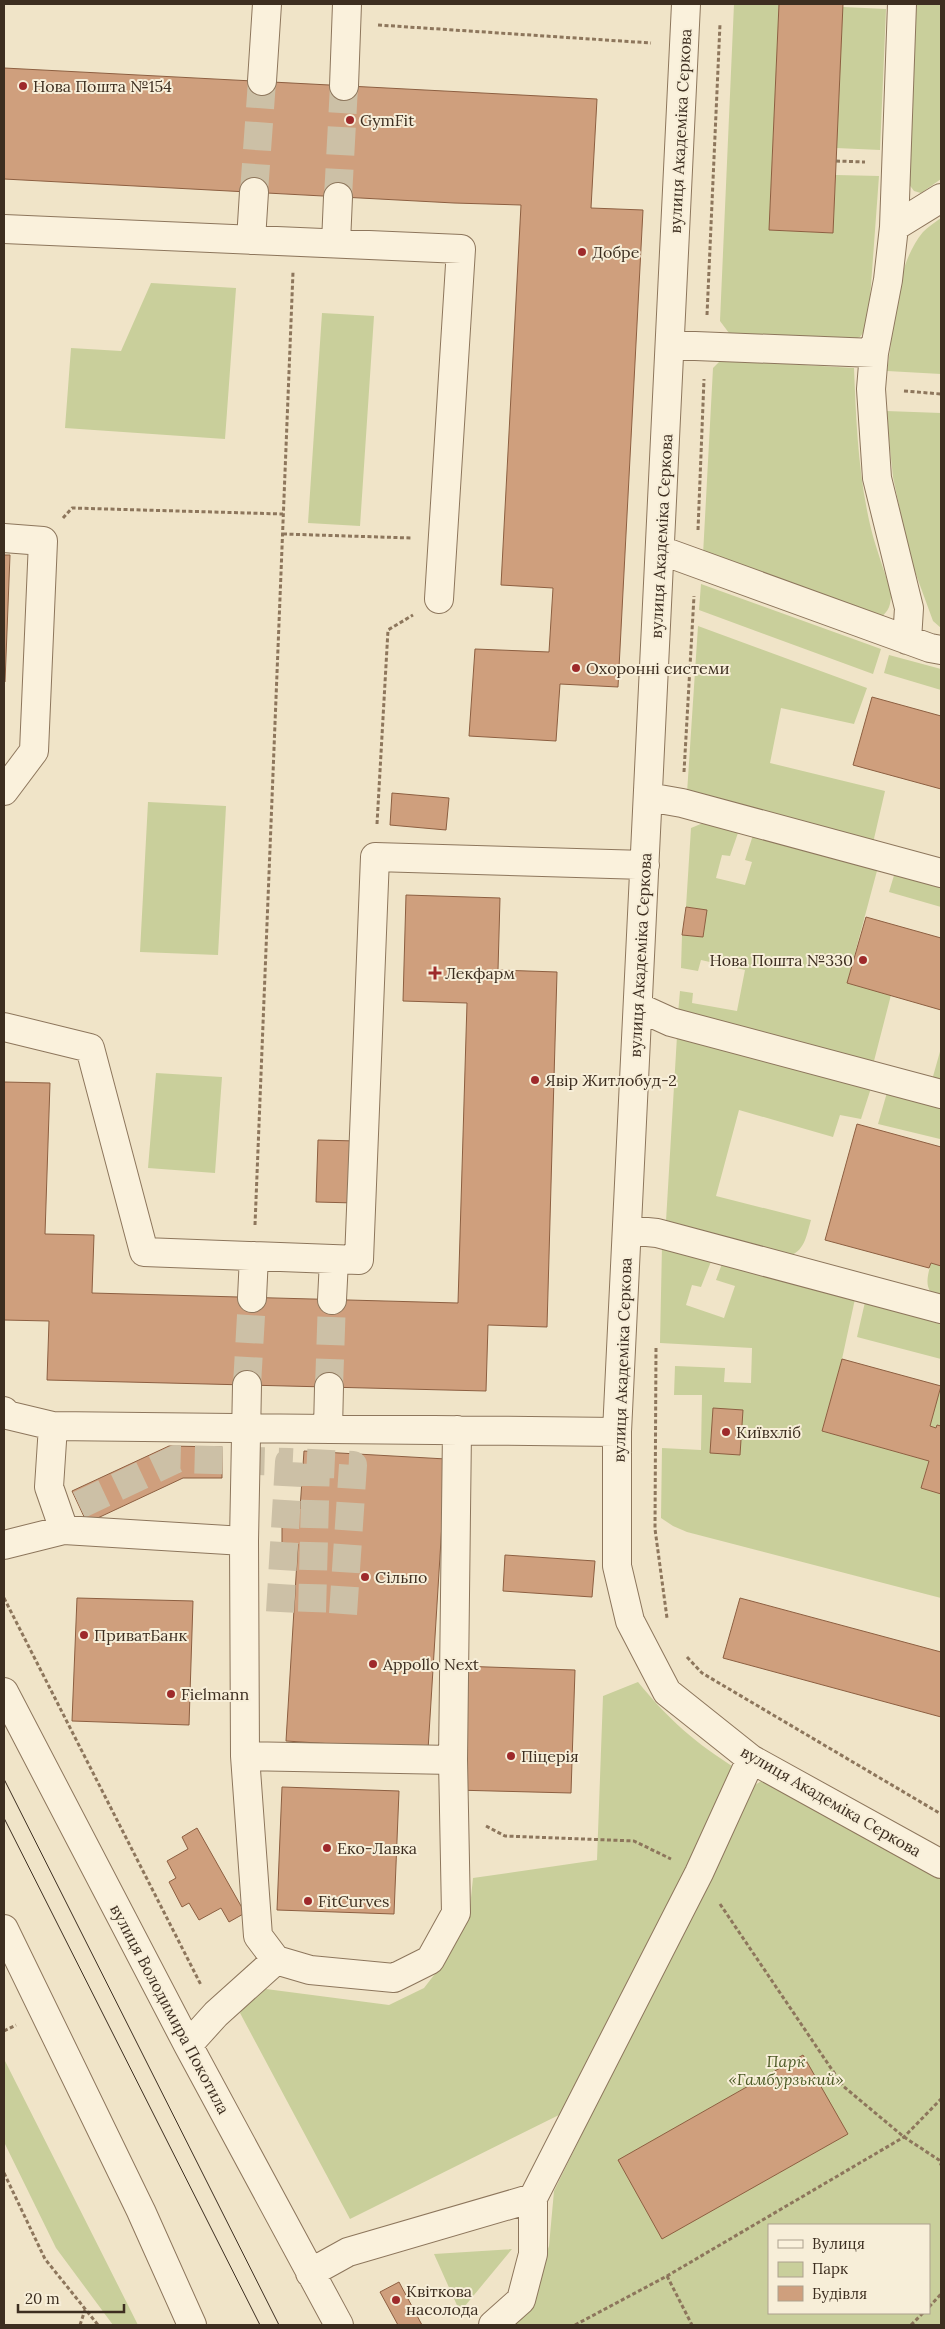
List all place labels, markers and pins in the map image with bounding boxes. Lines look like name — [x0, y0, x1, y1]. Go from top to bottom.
place label: Нова Пошта №154 — [33, 76, 172, 96]
marker: Нова Пошта №154 — [17, 80, 29, 92]
place label: GymFit — [360, 110, 415, 130]
marker: GymFit — [344, 114, 356, 126]
place label: Добре — [592, 242, 640, 262]
marker: Добре — [576, 246, 588, 258]
place label: Охоронні системи — [586, 658, 730, 678]
marker: Охоронні системи — [570, 662, 582, 674]
place label: Нова Пошта №330 — [710, 950, 853, 970]
marker: Нова Пошта №330 — [857, 954, 869, 966]
place label: Лекфарм — [445, 963, 515, 983]
marker: Лекфарм — [429, 967, 441, 979]
place label: Явір Житлобуд-2 — [545, 1070, 677, 1090]
marker: Явір Житлобуд-2 — [529, 1074, 541, 1086]
place label: Київхліб — [736, 1422, 801, 1442]
marker: Київхліб — [720, 1426, 732, 1438]
place label: Сільпо — [375, 1567, 427, 1587]
marker: Сільпо — [359, 1571, 371, 1583]
place label: ПриватБанк — [94, 1625, 187, 1645]
marker: ПриватБанк — [78, 1629, 90, 1641]
place label: Appollo Next — [382, 1654, 480, 1674]
marker: Appollo Next — [367, 1658, 379, 1670]
place label: Fielmann — [181, 1684, 249, 1704]
marker: Fielmann — [165, 1688, 177, 1700]
place label: Піцерія — [521, 1746, 579, 1766]
marker: Піцерія — [505, 1750, 517, 1762]
place label: Еко-Лавка — [337, 1838, 417, 1858]
marker: Еко-Лавка — [321, 1842, 333, 1854]
place label: FitCurves — [318, 1891, 390, 1911]
marker: FitCurves — [302, 1895, 314, 1907]
place label: Квіткова насолода — [406, 2281, 479, 2319]
marker: Квіткова насолода — [390, 2294, 402, 2306]

